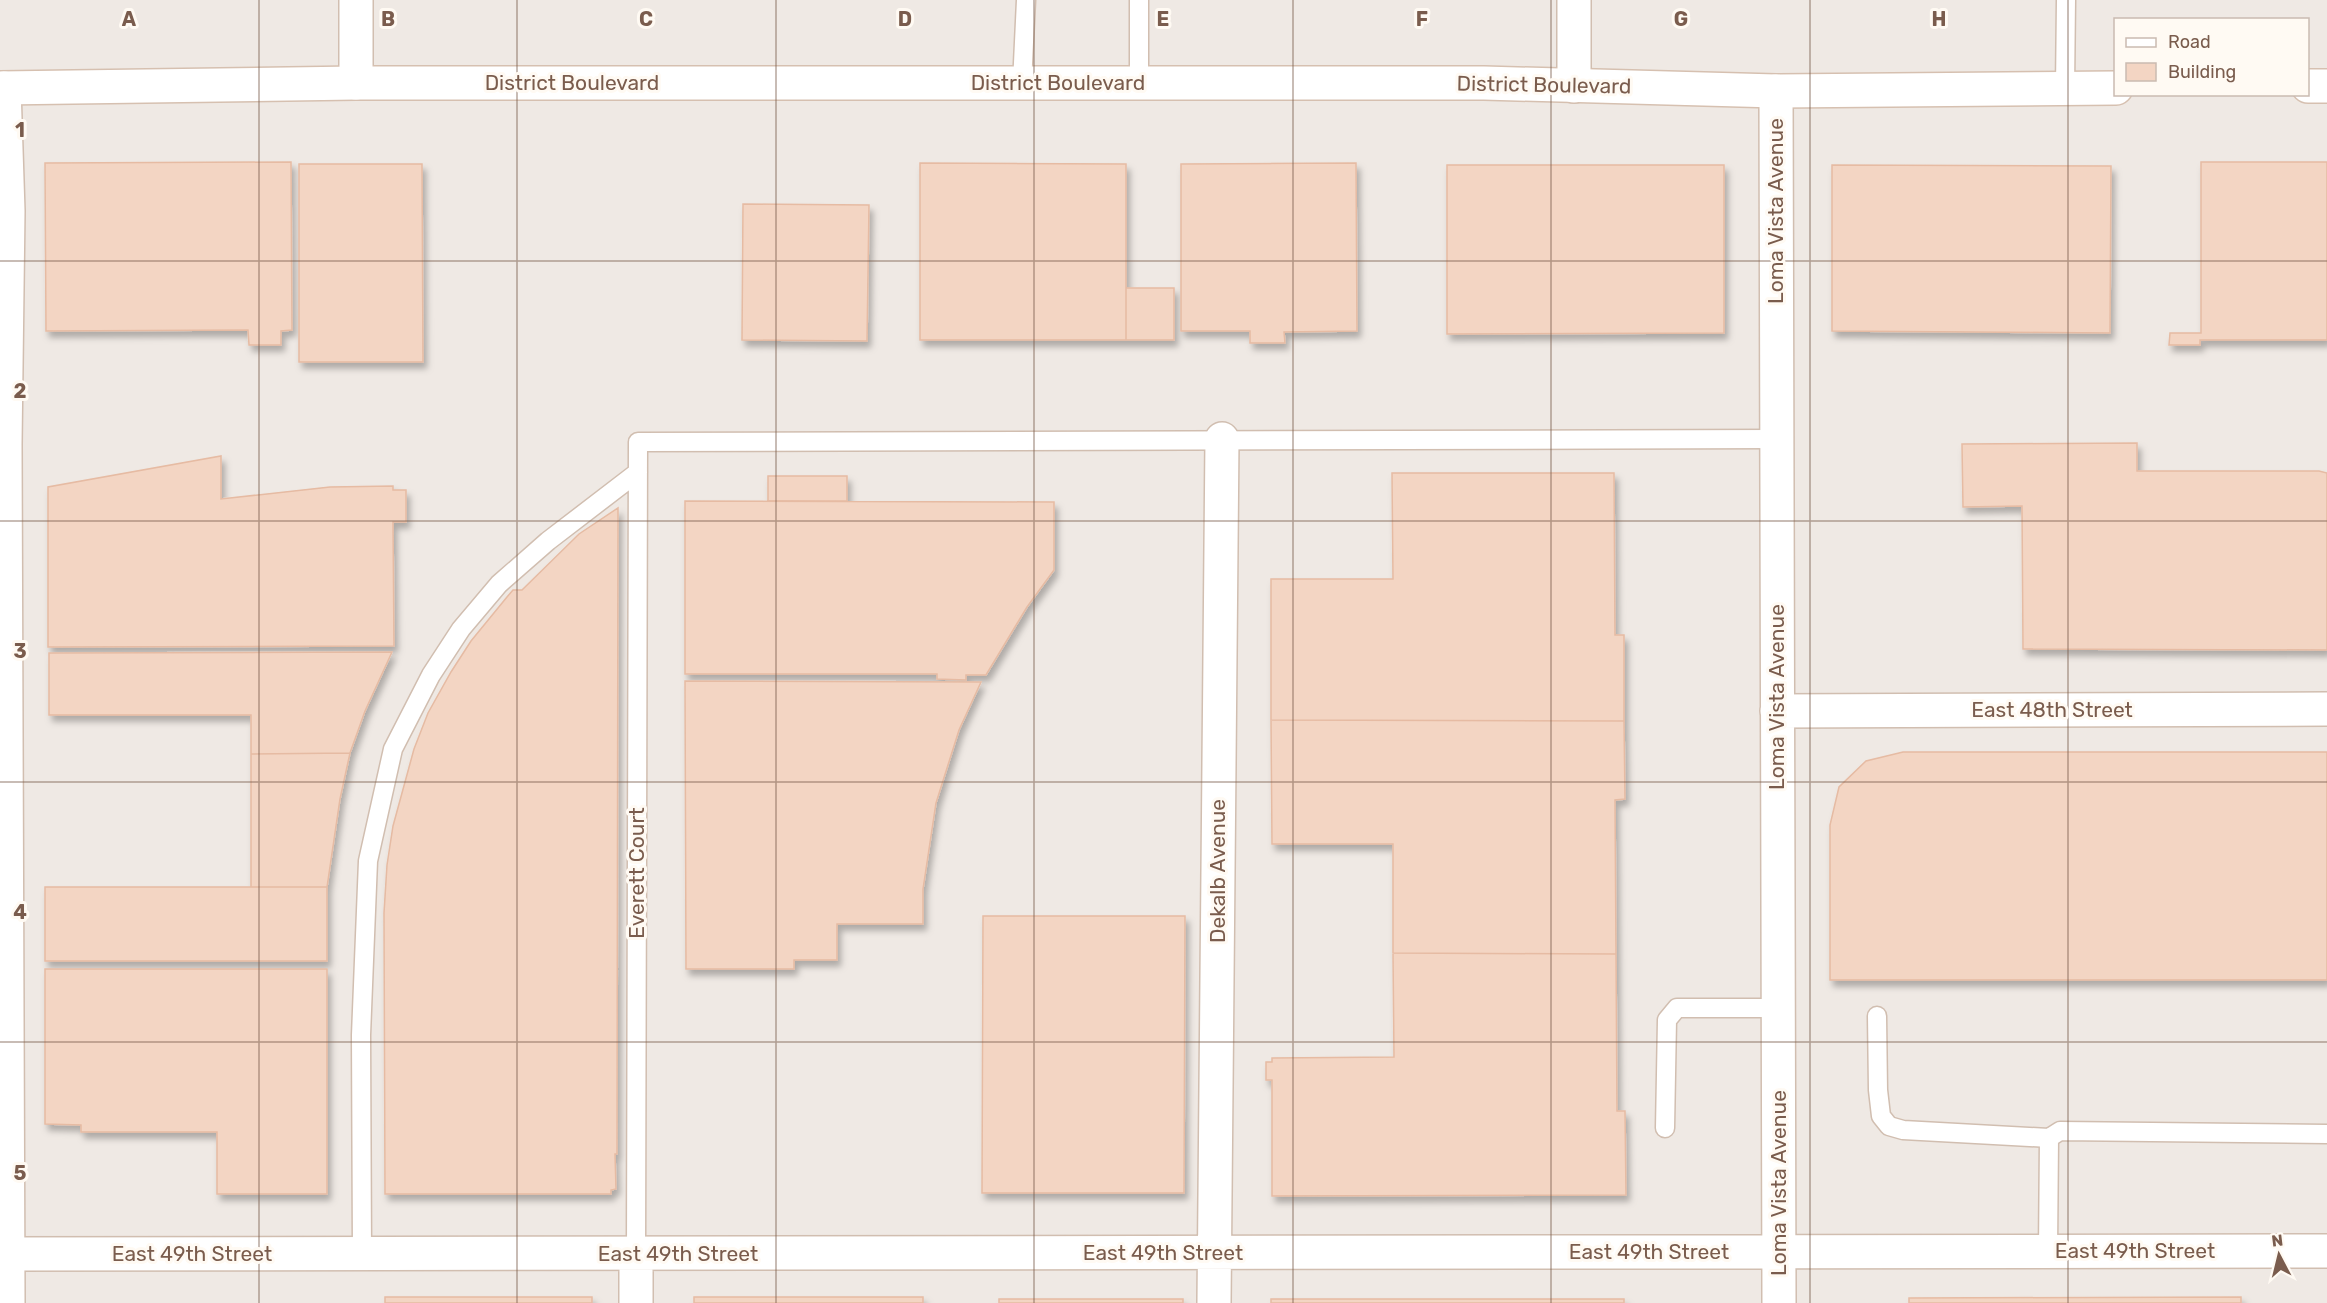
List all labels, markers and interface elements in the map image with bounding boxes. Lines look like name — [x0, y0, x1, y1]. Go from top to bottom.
text: A — [122, 7, 137, 31]
text: B — [381, 7, 395, 31]
text: C — [639, 7, 653, 31]
text: D — [898, 7, 912, 31]
text: E — [1157, 7, 1169, 31]
text: F — [1416, 7, 1428, 31]
text: G — [1674, 7, 1688, 31]
text: H — [1932, 7, 1946, 31]
legend — [2114, 18, 2309, 96]
text: Road — [2168, 31, 2211, 53]
text: Building — [2168, 61, 2236, 83]
street label: District Boulevard — [485, 70, 659, 95]
street label: District Boulevard — [971, 70, 1145, 95]
street label: District Boulevard — [1456, 70, 1632, 99]
text: 1 — [15, 118, 25, 142]
street label: Loma Vista Avenue — [1763, 118, 1788, 304]
text: 2 — [14, 379, 27, 403]
street label: Loma Vista Avenue — [1764, 604, 1789, 790]
text: 3 — [13, 639, 27, 663]
street label: East 48th Street — [1971, 697, 2133, 722]
street label: Dekalb Avenue — [1205, 799, 1230, 943]
street label: Everett Court — [624, 807, 649, 939]
text: 4 — [13, 900, 27, 924]
street label: Loma Vista Avenue — [1766, 1090, 1791, 1276]
text: 5 — [14, 1161, 27, 1185]
north arrow — [2249, 1225, 2309, 1285]
text: N — [2270, 1230, 2284, 1251]
street label: East 49th Street — [2055, 1238, 2215, 1263]
street label: East 49th Street — [1569, 1239, 1729, 1264]
street label: East 49th Street — [1083, 1240, 1243, 1265]
street label: East 49th Street — [112, 1241, 272, 1266]
street label: East 49th Street — [598, 1241, 758, 1266]

